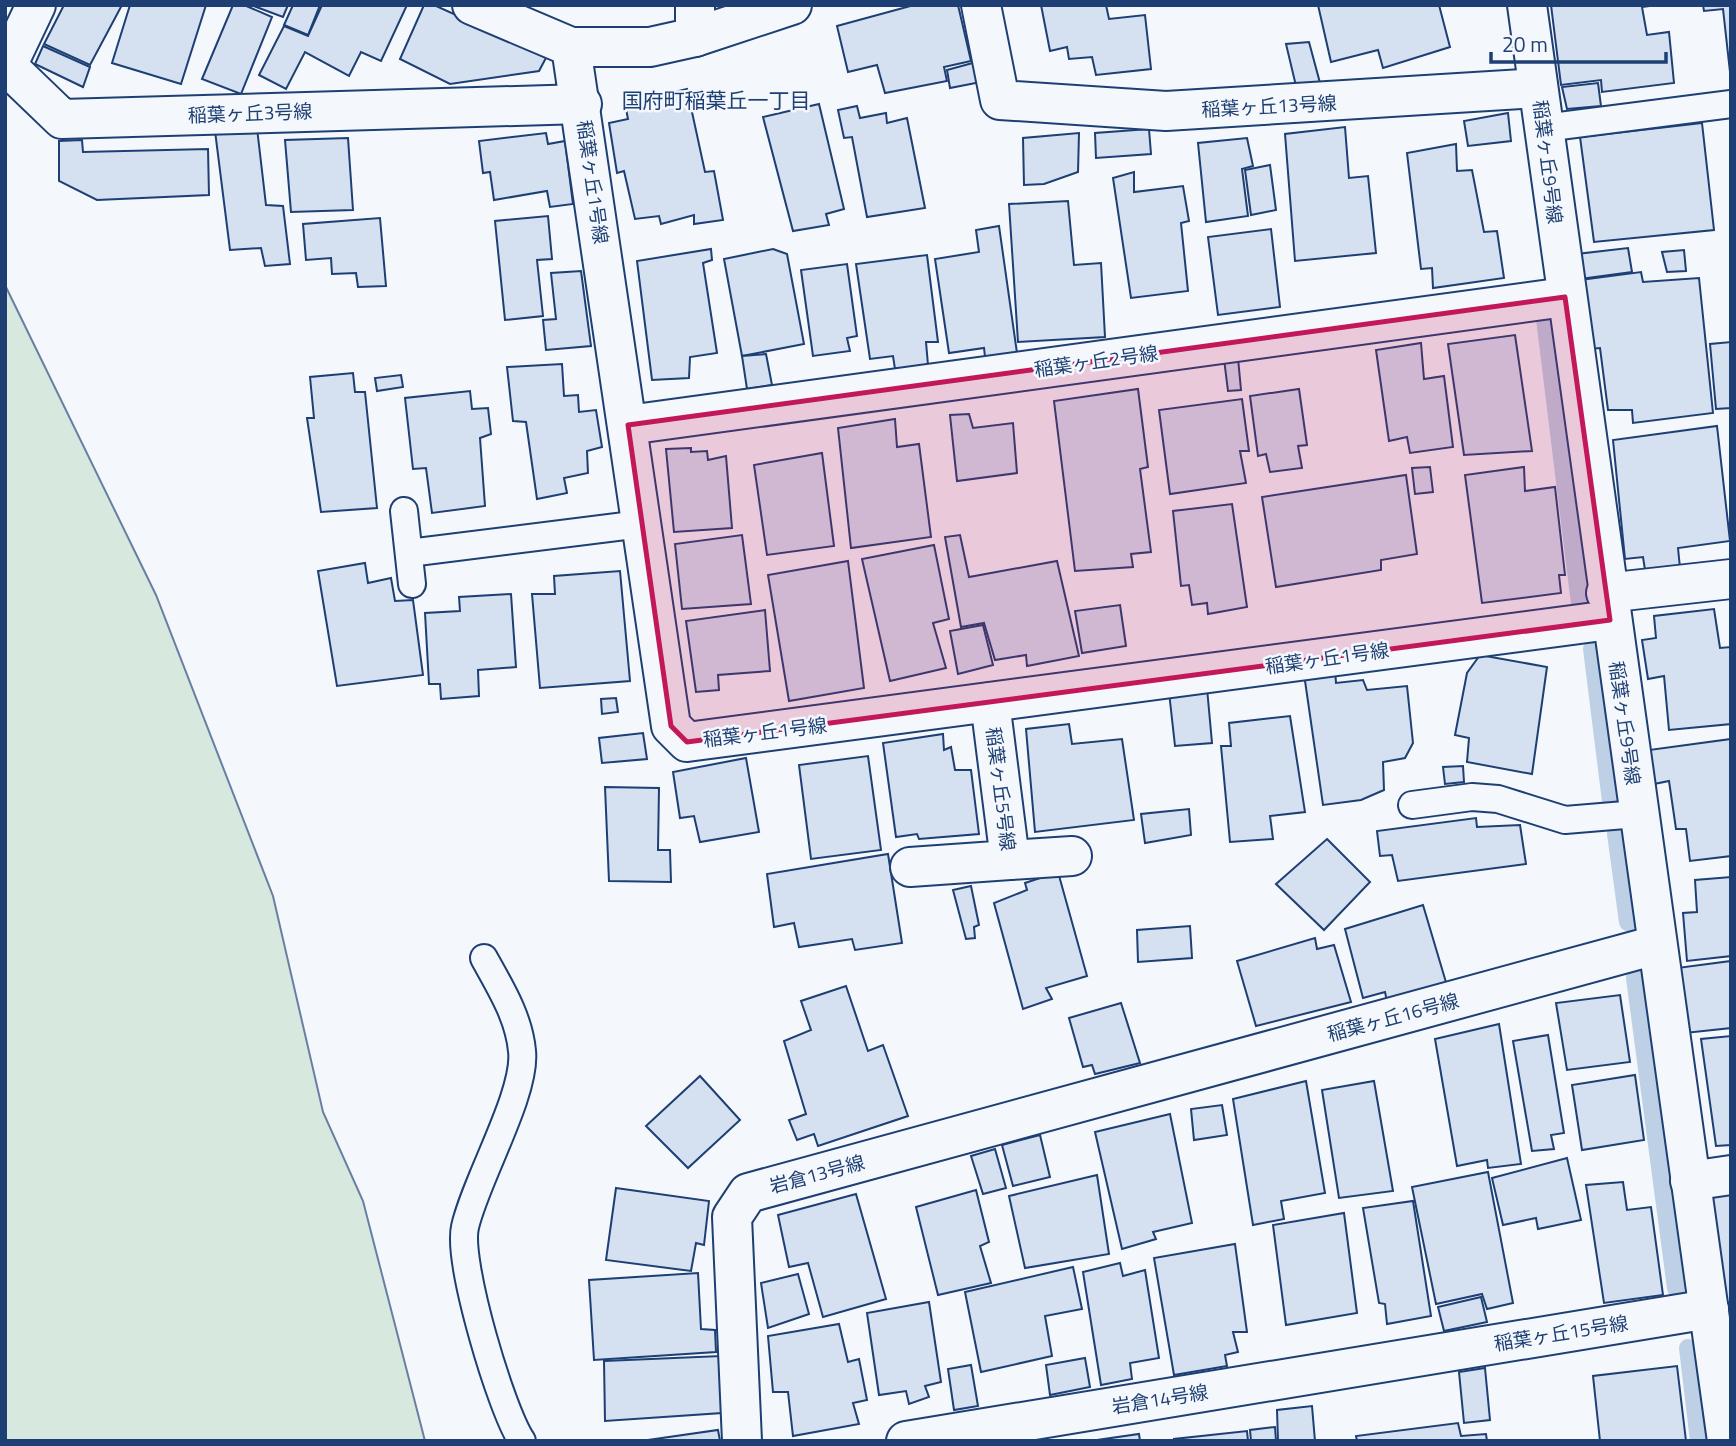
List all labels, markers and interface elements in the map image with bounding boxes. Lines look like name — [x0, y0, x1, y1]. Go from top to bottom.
scale bar — [1491, 21, 1666, 65]
text: 20 m — [1502, 28, 1548, 60]
district label: 国府町稲葉丘一丁目 — [622, 84, 811, 116]
street label: 稲葉ヶ丘13号線 — [1201, 87, 1337, 124]
street label: 稲葉ヶ丘3号線 — [187, 96, 313, 129]
street label: 稲葉ヶ丘9号線 — [1527, 98, 1570, 226]
street label: 稲葉ヶ丘1号線 — [570, 118, 617, 246]
street label: 稲葉ヶ丘2号線 — [1032, 337, 1160, 384]
street label: 稲葉ヶ丘1号線 — [1263, 634, 1391, 681]
street label: 稲葉ヶ丘9号線 — [1602, 659, 1649, 787]
street label: 稲葉ヶ丘1号線 — [701, 710, 829, 753]
street label: 稲葉ヶ丘5号線 — [980, 725, 1023, 853]
street label: 稲葉ヶ丘16号線 — [1324, 985, 1462, 1048]
street label: 岩倉13号線 — [766, 1147, 868, 1200]
street label: 稲葉ヶ丘15号線 — [1492, 1308, 1630, 1357]
street label: 岩倉14号線 — [1110, 1377, 1210, 1420]

